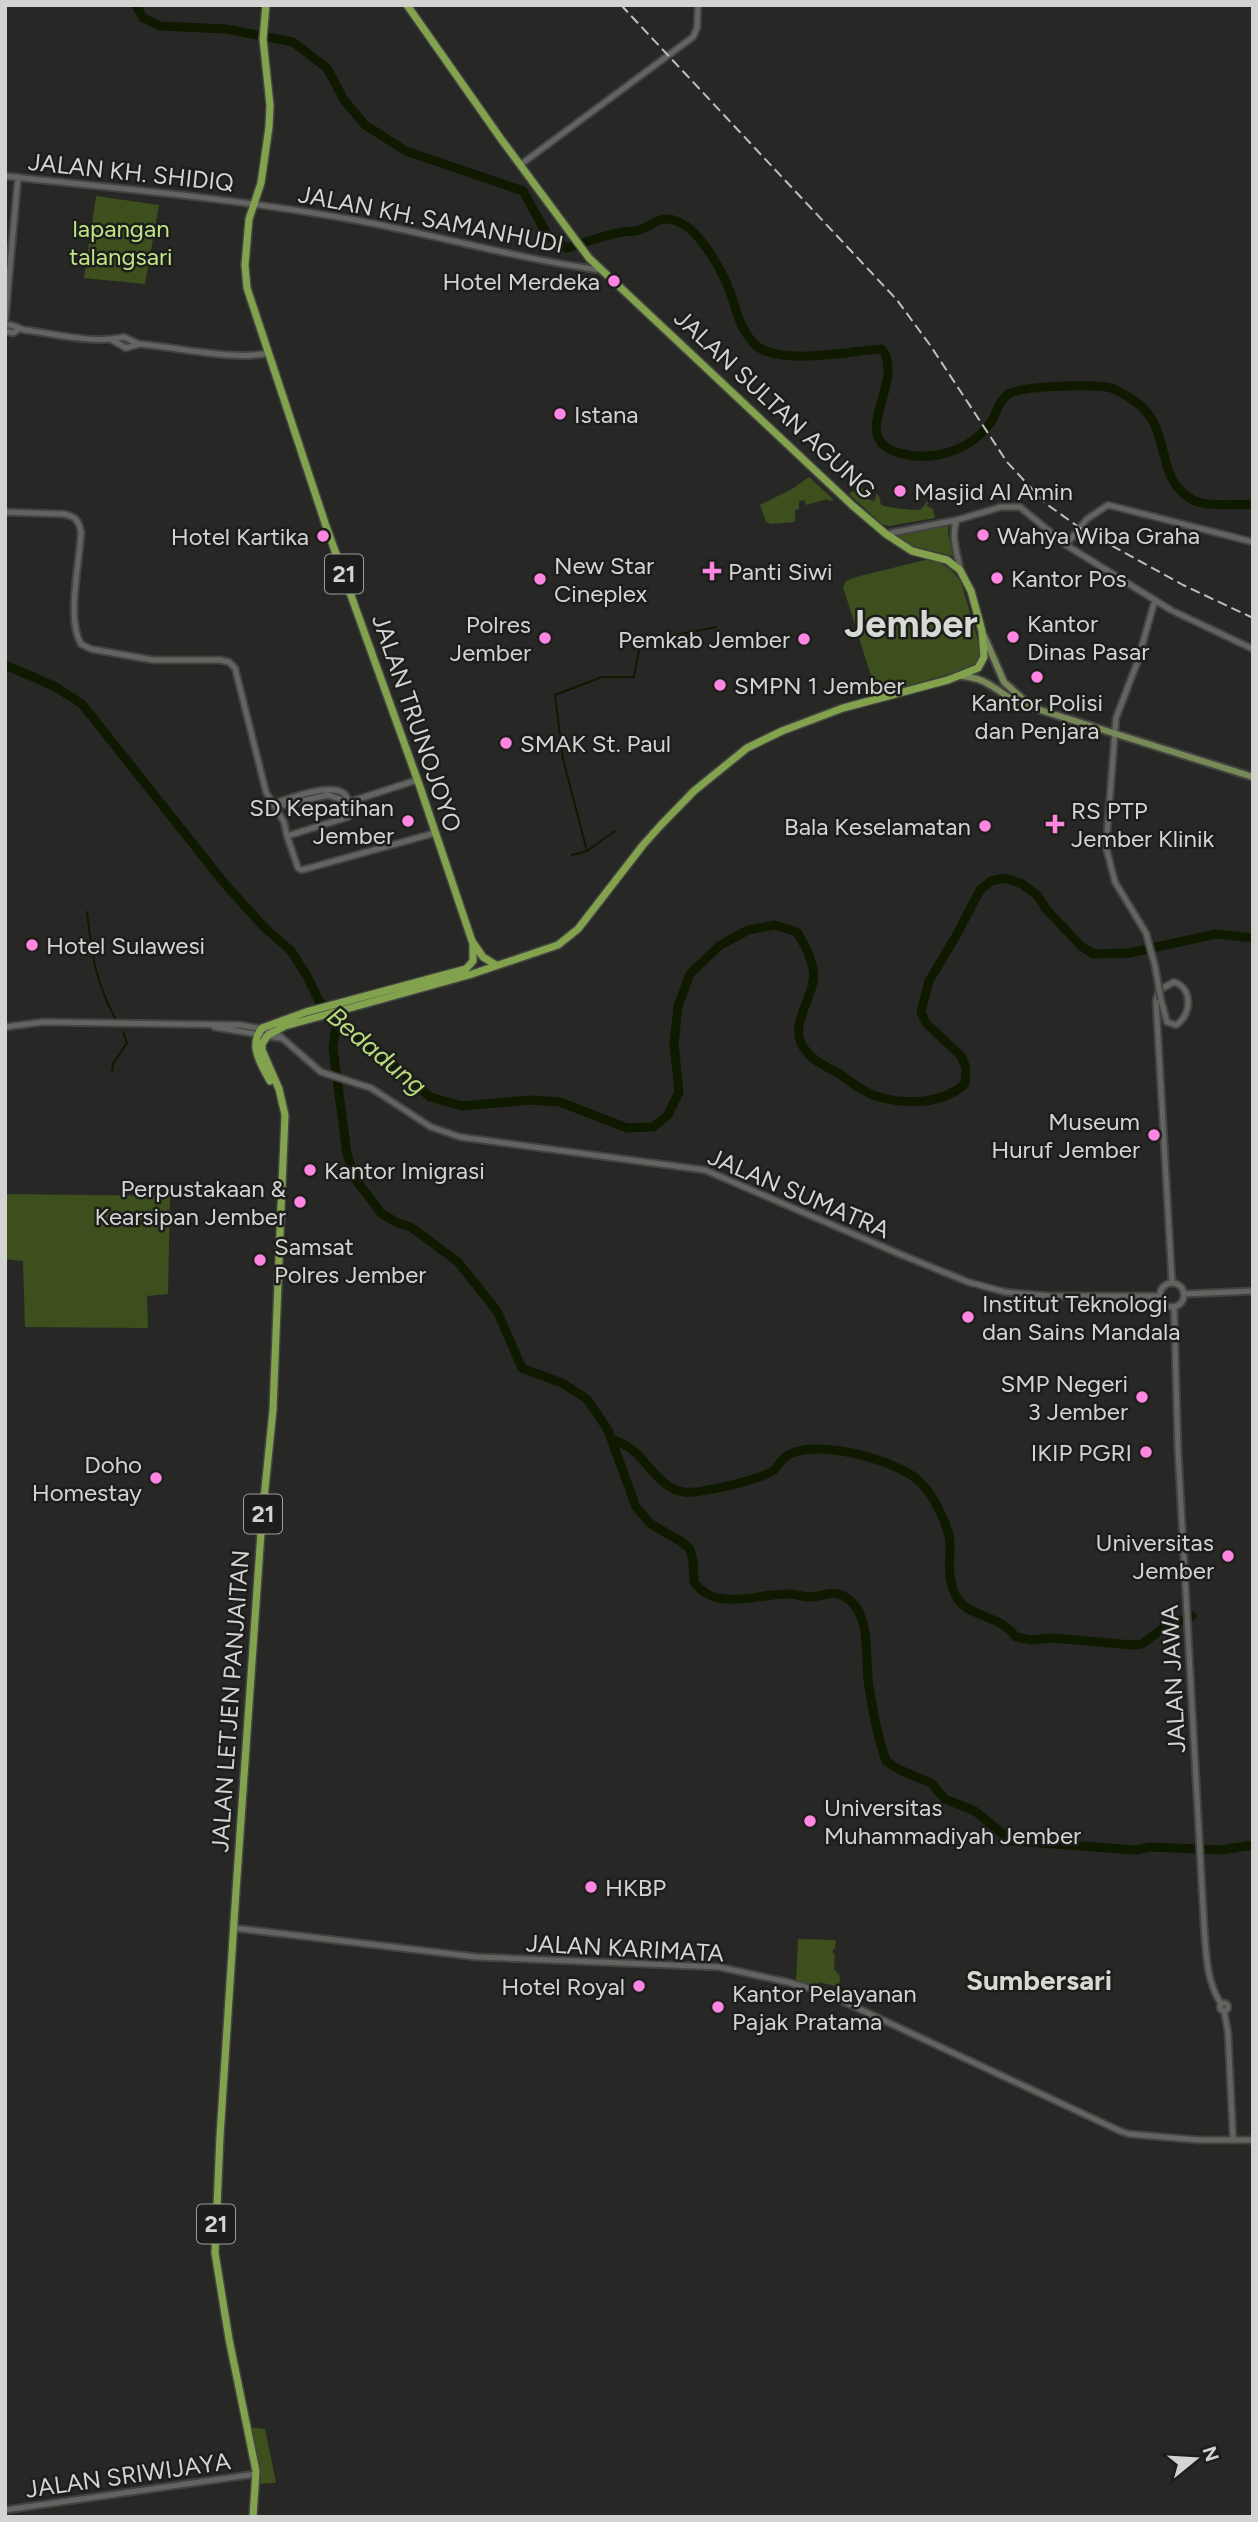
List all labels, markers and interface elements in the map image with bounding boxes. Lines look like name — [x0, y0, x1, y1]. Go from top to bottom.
street label: JALAN KH. SHIDIQ — [27, 147, 235, 197]
street label: JALAN KH. SAMANHUDI — [296, 179, 566, 259]
park label: lapangan talangsari — [69, 214, 173, 271]
place label: Hotel Merdeka — [442, 267, 600, 296]
marker: Hotel Merdeka — [606, 273, 622, 289]
street label: JALAN SULTAN AGUNG — [668, 303, 882, 505]
place label: Istana — [574, 400, 639, 429]
marker: Istana — [552, 406, 568, 422]
place label: Masjid Al Amin — [914, 477, 1073, 506]
marker: Masjid Al Amin — [892, 483, 908, 499]
place label: Wahya Wiba Graha — [997, 521, 1200, 550]
place label: Hotel Kartika — [171, 522, 309, 551]
marker: Wahya Wiba Graha — [975, 527, 991, 543]
marker: Hotel Kartika — [315, 528, 331, 544]
place label: New Star Cineplex — [554, 551, 654, 608]
road number: 21 — [325, 554, 363, 594]
place label: Panti Siwi — [728, 557, 833, 586]
marker: Panti Siwi — [702, 561, 722, 581]
place label: Kantor Pos — [1011, 564, 1127, 593]
marker: Kantor Pos — [989, 570, 1005, 586]
marker: New Star Cineplex — [532, 571, 548, 587]
district label: Jember — [844, 601, 978, 647]
place label: Kantor Dinas Pasar — [1027, 609, 1149, 666]
street label: JALAN TRUNOJOYO — [366, 610, 468, 836]
place label: Polres Jember — [450, 610, 531, 667]
place label: Pemkab Jember — [618, 625, 790, 654]
marker: Kantor Dinas Pasar — [1005, 629, 1021, 645]
marker: Polres Jember — [537, 630, 553, 646]
marker: Pemkab Jember — [796, 631, 812, 647]
marker: Kantor Polisi dan Penjara — [1029, 669, 1045, 685]
place label: SMPN 1 Jember — [734, 671, 904, 700]
marker: SMPN 1 Jember — [712, 677, 728, 693]
place label: Kantor Polisi dan Penjara — [971, 688, 1103, 745]
place label: SMAK St. Paul — [520, 729, 671, 758]
marker: SMAK St. Paul — [498, 735, 514, 751]
place label: SD Kepatihan Jember — [249, 793, 394, 850]
place label: RS PTP Jember Klinik — [1071, 796, 1215, 853]
place label: Bala Keselamatan — [784, 812, 971, 841]
marker: SD Kepatihan Jember — [400, 813, 416, 829]
marker: RS PTP Jember Klinik — [1045, 814, 1065, 834]
marker: Bala Keselamatan — [977, 818, 993, 834]
place label: Hotel Sulawesi — [46, 931, 205, 960]
marker: Hotel Sulawesi — [24, 937, 40, 953]
water label: Bedadung — [321, 1000, 433, 1102]
place label: Museum Huruf Jember — [991, 1107, 1140, 1164]
marker: Museum Huruf Jember — [1146, 1127, 1162, 1143]
street label: JALAN SUMATRA — [704, 1142, 895, 1245]
place label: Kantor Imigrasi — [324, 1156, 485, 1185]
marker: Kantor Imigrasi — [302, 1162, 318, 1178]
place label: Perpustakaan & Kearsipan Jember — [94, 1174, 287, 1231]
marker: Perpustakaan & Kearsipan Jember — [292, 1194, 308, 1210]
place label: Samsat Polres Jember — [274, 1232, 426, 1289]
marker: Samsat Polres Jember — [252, 1252, 268, 1268]
place label: Institut Teknologi dan Sains Mandala — [982, 1289, 1180, 1346]
marker: Institut Teknologi dan Sains Mandala — [960, 1309, 976, 1325]
place label: SMP Negeri 3 Jember — [1001, 1369, 1128, 1426]
marker: SMP Negeri 3 Jember — [1134, 1389, 1150, 1405]
place label: IKIP PGRI — [1031, 1438, 1132, 1467]
marker: IKIP PGRI — [1138, 1444, 1154, 1460]
place label: Doho Homestay — [32, 1450, 142, 1507]
marker: Doho Homestay — [148, 1470, 164, 1486]
road number: 21 — [244, 1494, 282, 1534]
place label: Universitas Jember — [1095, 1528, 1214, 1585]
marker: Universitas Jember — [1220, 1548, 1236, 1564]
street label: JALAN LETJEN PANJAITAN — [205, 1549, 255, 1853]
street label: JALAN JAWA — [1155, 1604, 1191, 1754]
place label: Universitas Muhammadiyah Jember — [824, 1793, 1081, 1850]
marker: Universitas Muhammadiyah Jember — [802, 1813, 818, 1829]
place label: HKBP — [605, 1873, 666, 1902]
marker: HKBP — [583, 1879, 599, 1895]
street label: JALAN KARIMATA — [525, 1928, 726, 1968]
district label: Sumbersari — [966, 1963, 1112, 1997]
place label: Hotel Royal — [501, 1972, 625, 2001]
marker: Hotel Royal — [631, 1978, 647, 1994]
place label: Kantor Pelayanan Pajak Pratama — [732, 1979, 917, 2036]
marker: Kantor Pelayanan Pajak Pratama — [710, 1999, 726, 2015]
road number: 21 — [197, 2204, 235, 2244]
north arrow — [1160, 2424, 1230, 2494]
text: N — [1197, 2443, 1224, 2464]
street label: JALAN SRIWIJAYA — [24, 2446, 233, 2504]

